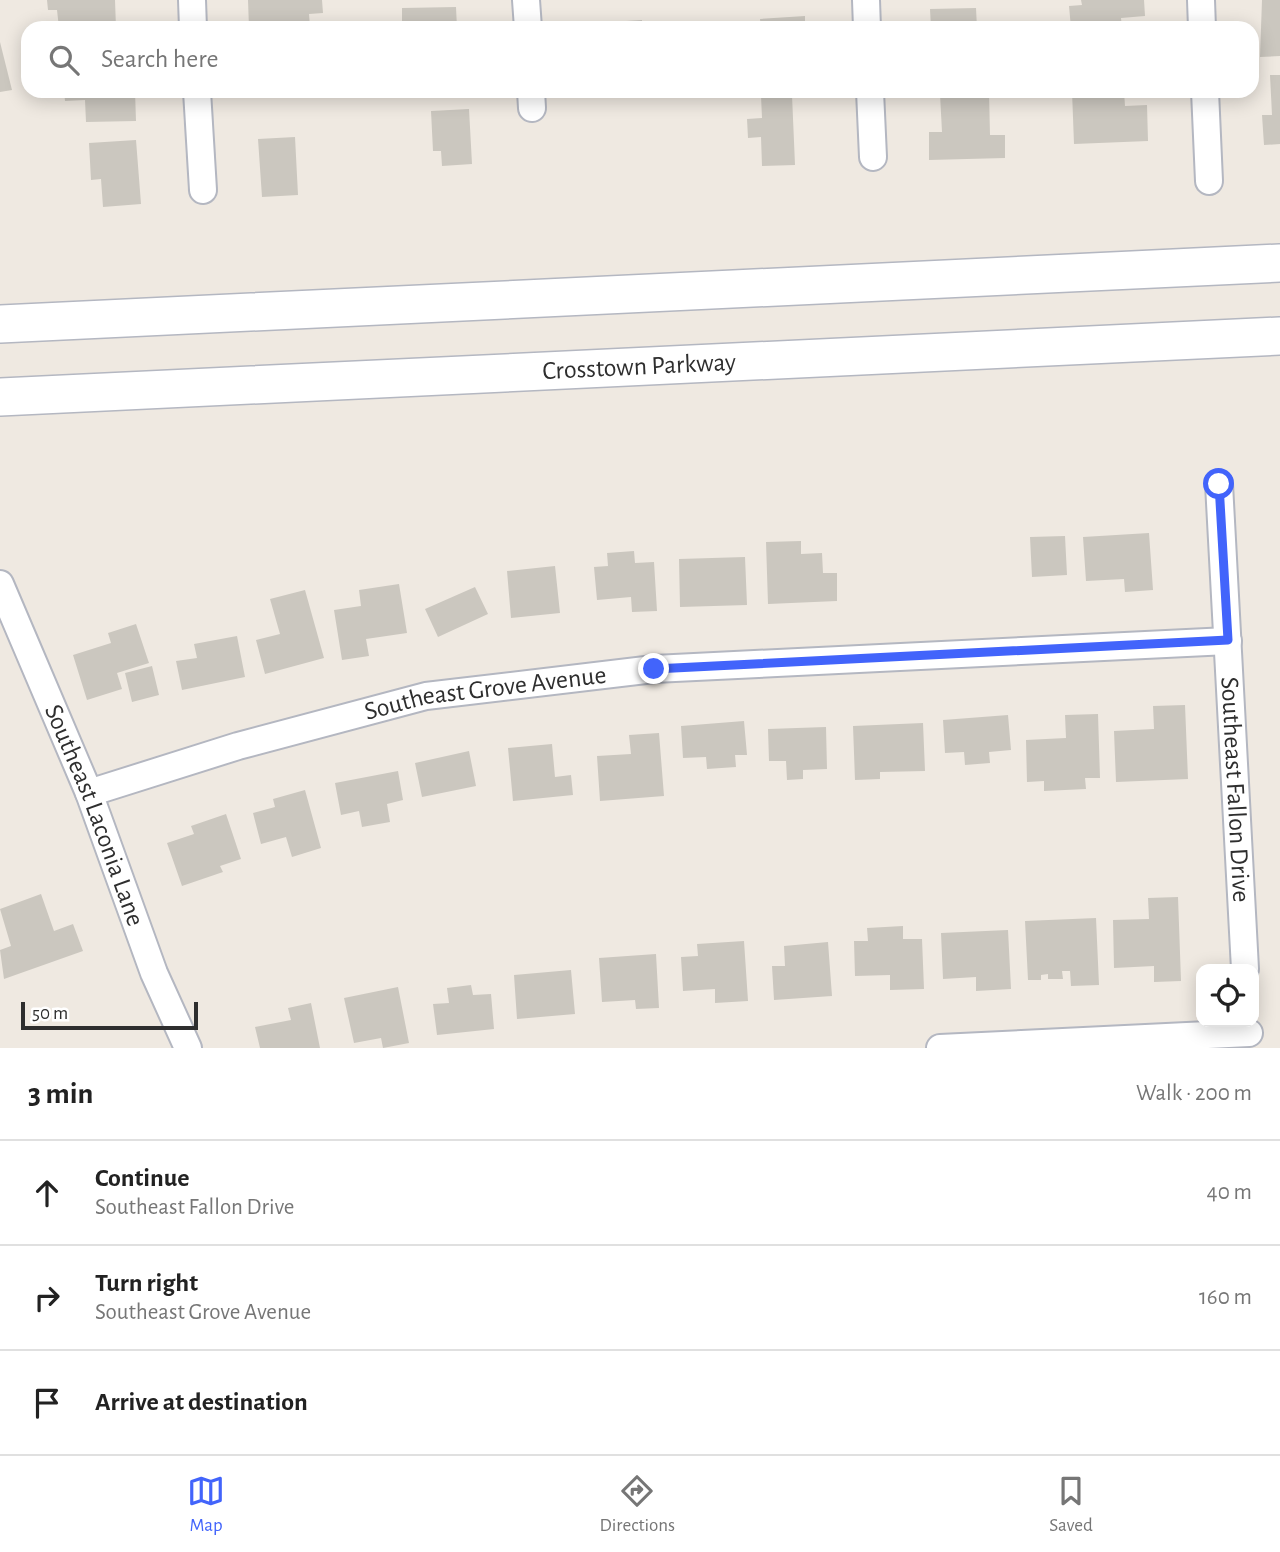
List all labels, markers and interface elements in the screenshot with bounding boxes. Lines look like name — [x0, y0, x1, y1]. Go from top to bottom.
search box — [21, 21, 1259, 98]
icon: search — [45, 41, 83, 79]
text: Search here — [101, 46, 219, 72]
street label: Crosstown Parkway — [542, 349, 737, 384]
route start — [1203, 468, 1234, 499]
route end — [638, 653, 669, 684]
street label: Southeast Grove Avenue — [362, 662, 608, 725]
street label: Southeast Fallon Drive — [1216, 676, 1254, 903]
street label: Southeast Laconia Lane — [40, 701, 149, 930]
map controls — [1196, 964, 1259, 1027]
button: locate — [1196, 964, 1259, 1027]
scale bar — [21, 999, 198, 1031]
text: 50 m — [32, 1004, 68, 1023]
text: 3 min — [28, 1079, 93, 1109]
text: Walk · 200 m — [1136, 1082, 1252, 1105]
text: Continue — [95, 1165, 190, 1191]
icon: ahead — [28, 1174, 66, 1212]
text: 40 m — [1207, 1181, 1252, 1204]
text: Southeast Fallon Drive — [95, 1196, 294, 1219]
text: Turn right — [95, 1270, 198, 1296]
icon: right — [28, 1279, 66, 1317]
text: 160 m — [1199, 1286, 1252, 1309]
text: Southeast Grove Avenue — [95, 1301, 311, 1324]
icon: arrive — [28, 1384, 66, 1422]
text: Arrive at destination — [95, 1389, 308, 1415]
tab: Map — [187, 1472, 225, 1537]
tab: Directions — [599, 1472, 675, 1537]
tab: Saved — [1049, 1472, 1093, 1537]

